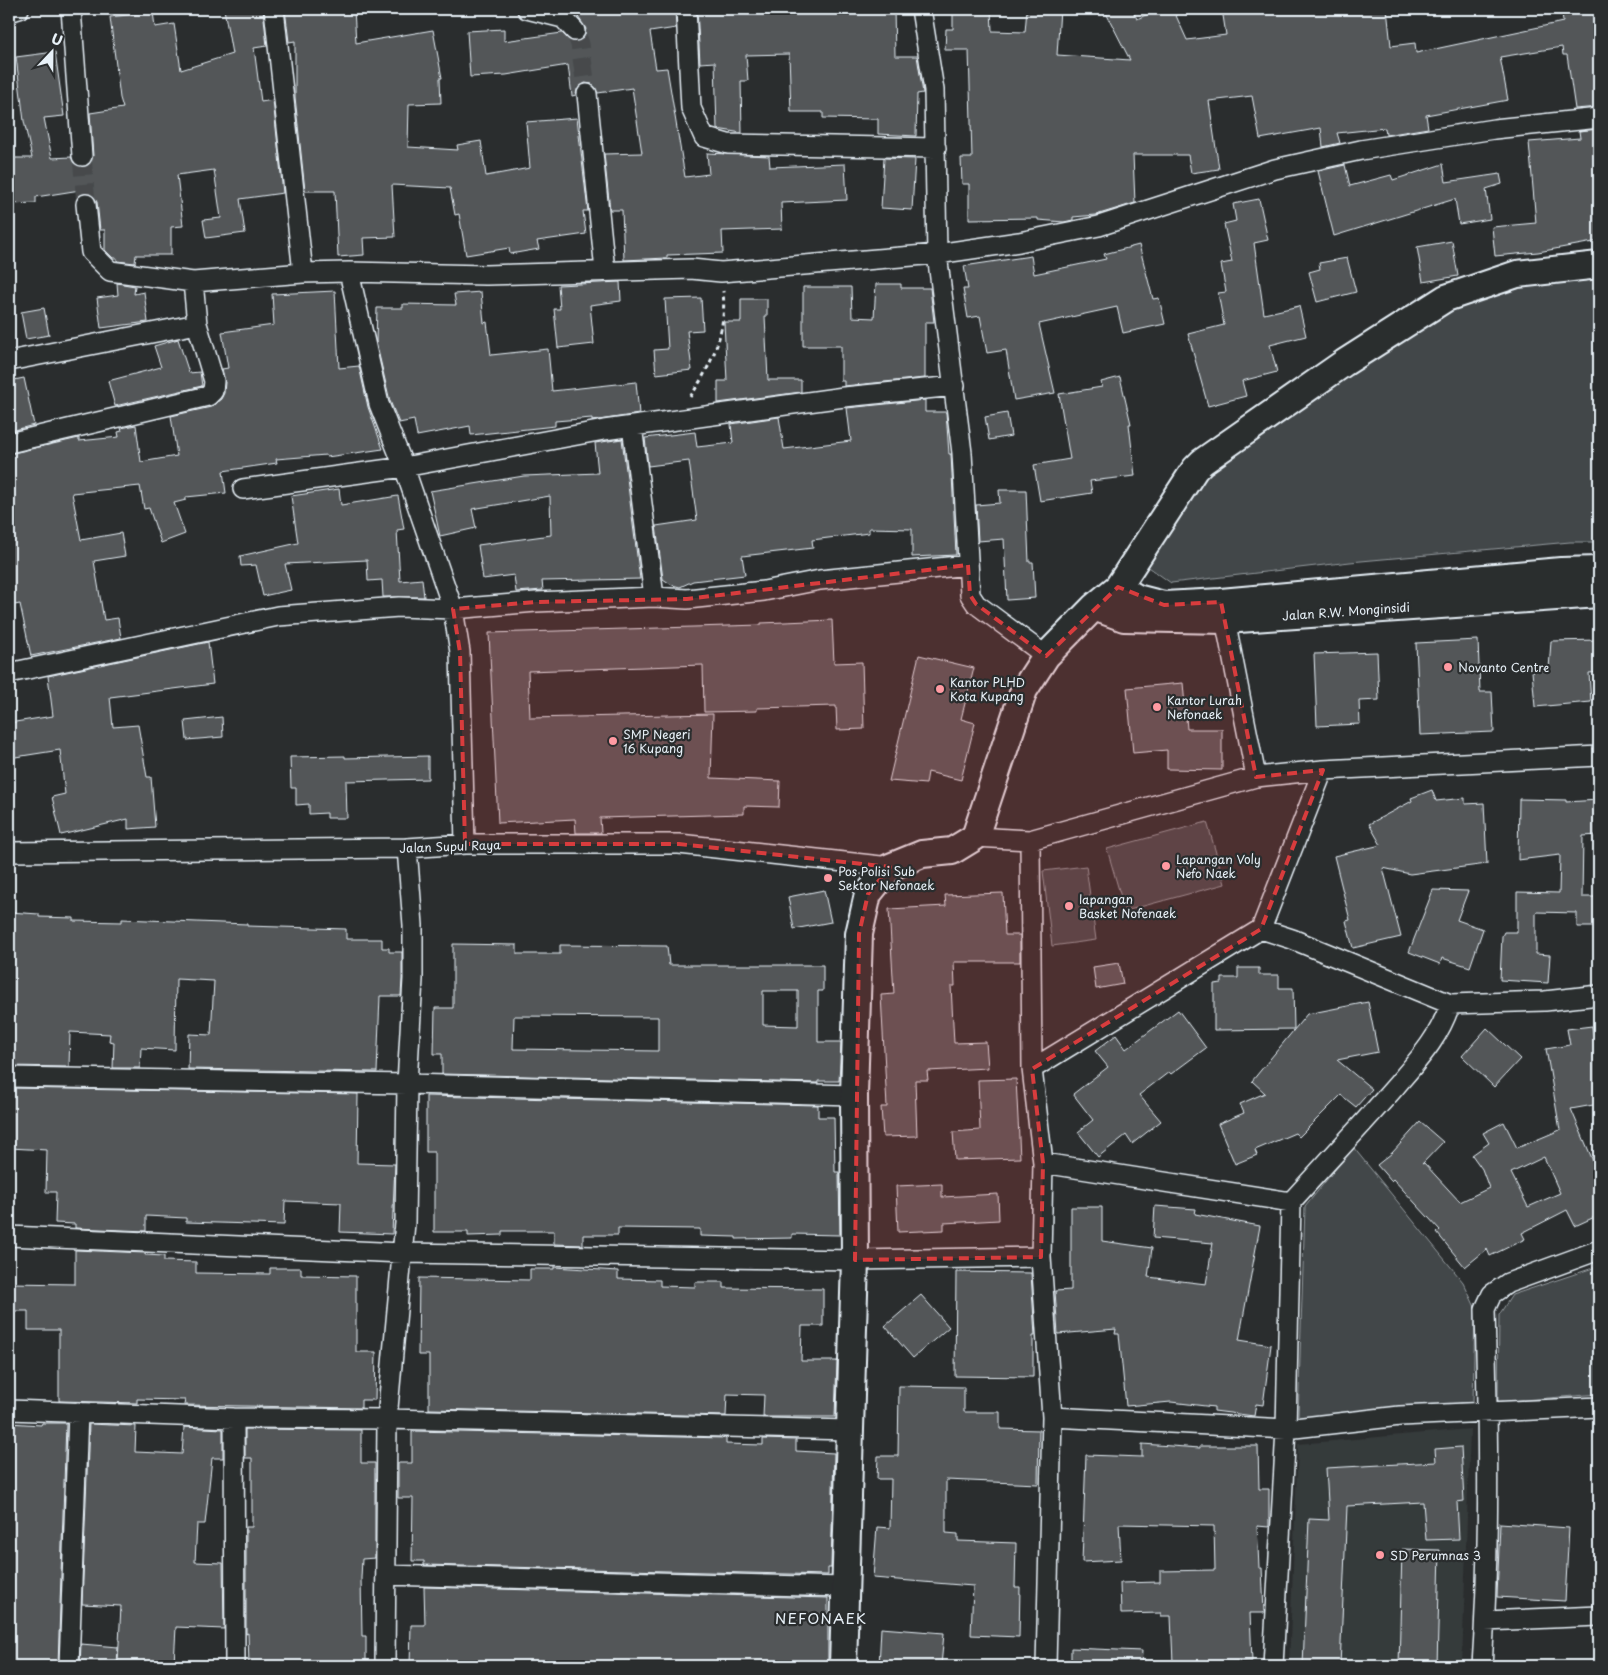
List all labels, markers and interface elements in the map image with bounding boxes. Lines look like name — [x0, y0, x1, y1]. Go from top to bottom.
north arrow — [28, 28, 78, 78]
text: U — [48, 28, 66, 51]
street label: Jalan R.W. Monginsidi — [1282, 598, 1410, 624]
place label: Novanto Centre — [1458, 658, 1549, 676]
marker: Novanto Centre — [1442, 661, 1454, 673]
place label: Kantor PLHD Kota Kupang — [950, 673, 1025, 705]
marker: Kantor PLHD Kota Kupang — [934, 683, 946, 695]
place label: Kantor Lurah Nefonaek — [1167, 691, 1242, 723]
marker: Kantor Lurah Nefonaek — [1151, 701, 1163, 713]
place label: SMP Negeri 16 Kupang — [623, 725, 691, 757]
marker: SMP Negeri 16 Kupang — [607, 735, 619, 747]
street label: Jalan Supul Raya — [399, 835, 501, 857]
place label: Lapangan Voly Nefo Naek — [1176, 850, 1261, 882]
marker: Lapangan Voly Nefo Naek — [1160, 860, 1172, 872]
place label: Pos Polisi Sub Sektor Nefonaek — [838, 862, 935, 894]
marker: Pos Polisi Sub Sektor Nefonaek — [822, 872, 834, 884]
place label: lapangan Basket Nofenaek — [1079, 890, 1176, 922]
marker: lapangan Basket Nofenaek — [1063, 900, 1075, 912]
place label: SD Perumnas 3 — [1390, 1546, 1481, 1564]
marker: SD Perumnas 3 — [1374, 1549, 1386, 1561]
district label: NEFONAEK — [775, 1606, 867, 1629]

